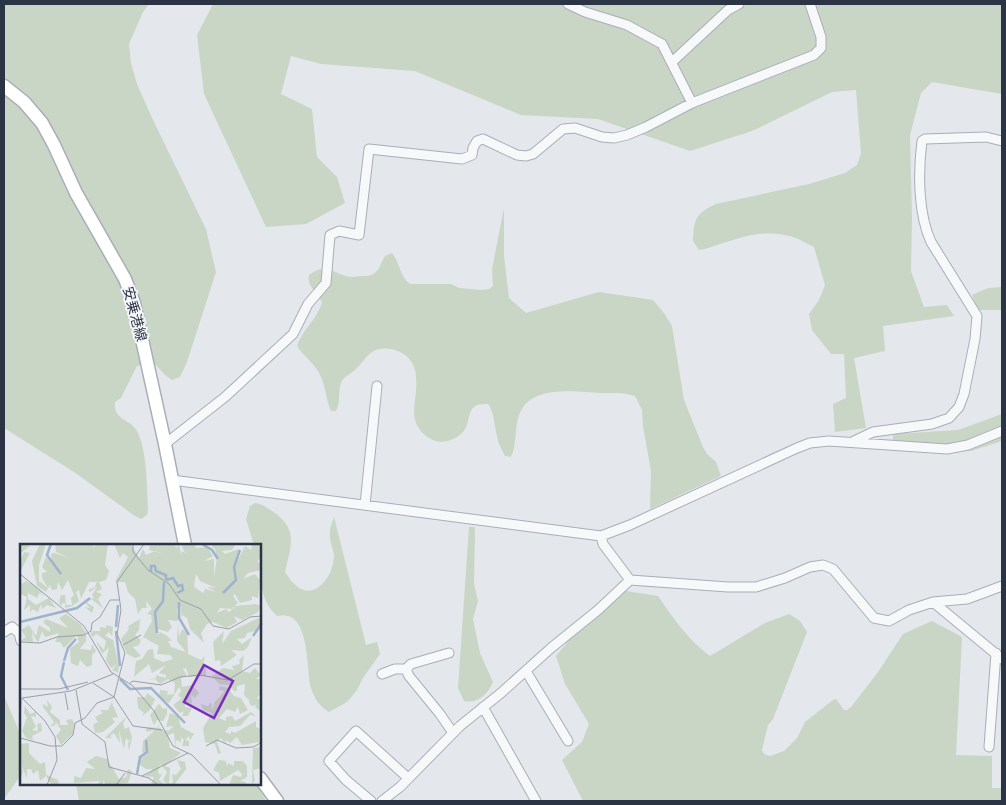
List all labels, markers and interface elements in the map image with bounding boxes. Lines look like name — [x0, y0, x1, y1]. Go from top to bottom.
street label: 安乗港線 — [119, 285, 151, 343]
inset map — [20, 544, 261, 785]

